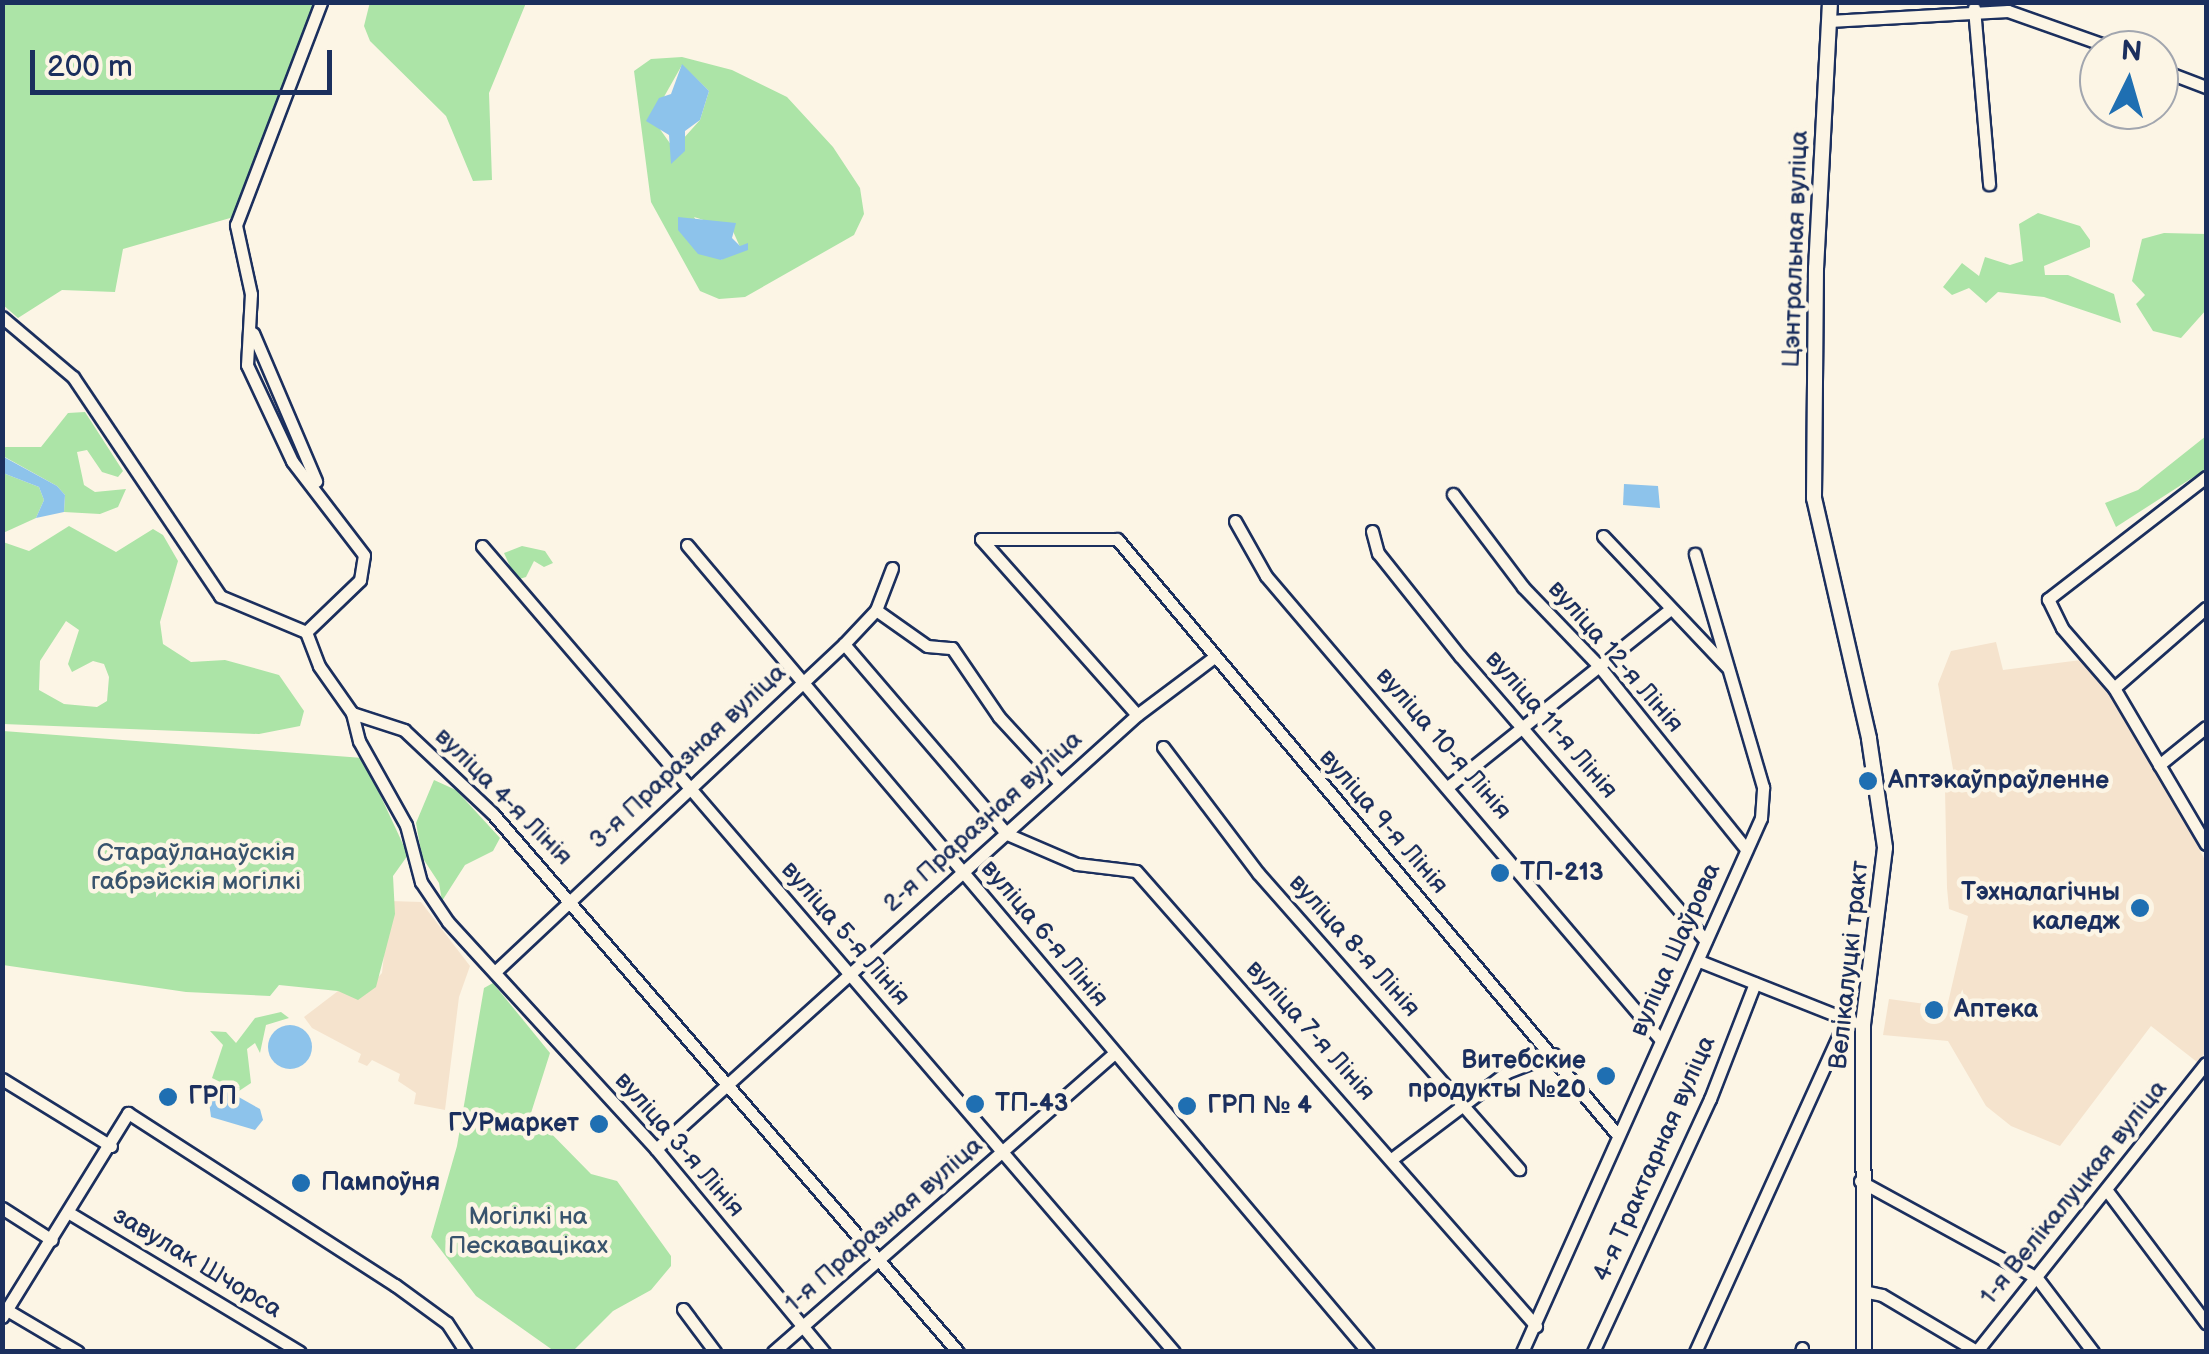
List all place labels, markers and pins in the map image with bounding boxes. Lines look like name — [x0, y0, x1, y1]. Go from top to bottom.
place label: Аптэкаўпраўленне — [1888, 766, 2109, 796]
marker: Аптэкаўпраўленне — [1857, 770, 1879, 792]
place label: ТП-213 — [1520, 858, 1604, 888]
marker: ТП-213 — [1489, 862, 1511, 884]
place label: Тэхналагічны каледж — [1961, 879, 2120, 938]
marker: Тэхналагічны каледж — [2129, 897, 2151, 919]
place label: Аптека — [1954, 995, 2038, 1025]
marker: Аптека — [1923, 999, 1945, 1021]
place label: Витебские продукты №20 — [1408, 1047, 1586, 1106]
marker: Витебские продукты №20 — [1595, 1065, 1617, 1087]
place label: ГРП — [188, 1082, 237, 1112]
marker: ГРП — [157, 1086, 179, 1108]
place label: ТП-43 — [995, 1089, 1068, 1119]
place label: ГРП № 4 — [1207, 1091, 1312, 1121]
marker: ТП-43 — [964, 1093, 986, 1115]
marker: ГРП № 4 — [1176, 1095, 1198, 1117]
place label: ГУРмаркет — [448, 1109, 579, 1139]
marker: ГУРмаркет — [588, 1113, 610, 1135]
place label: Пампоўня — [321, 1168, 440, 1198]
marker: Пампоўня — [290, 1172, 312, 1194]

